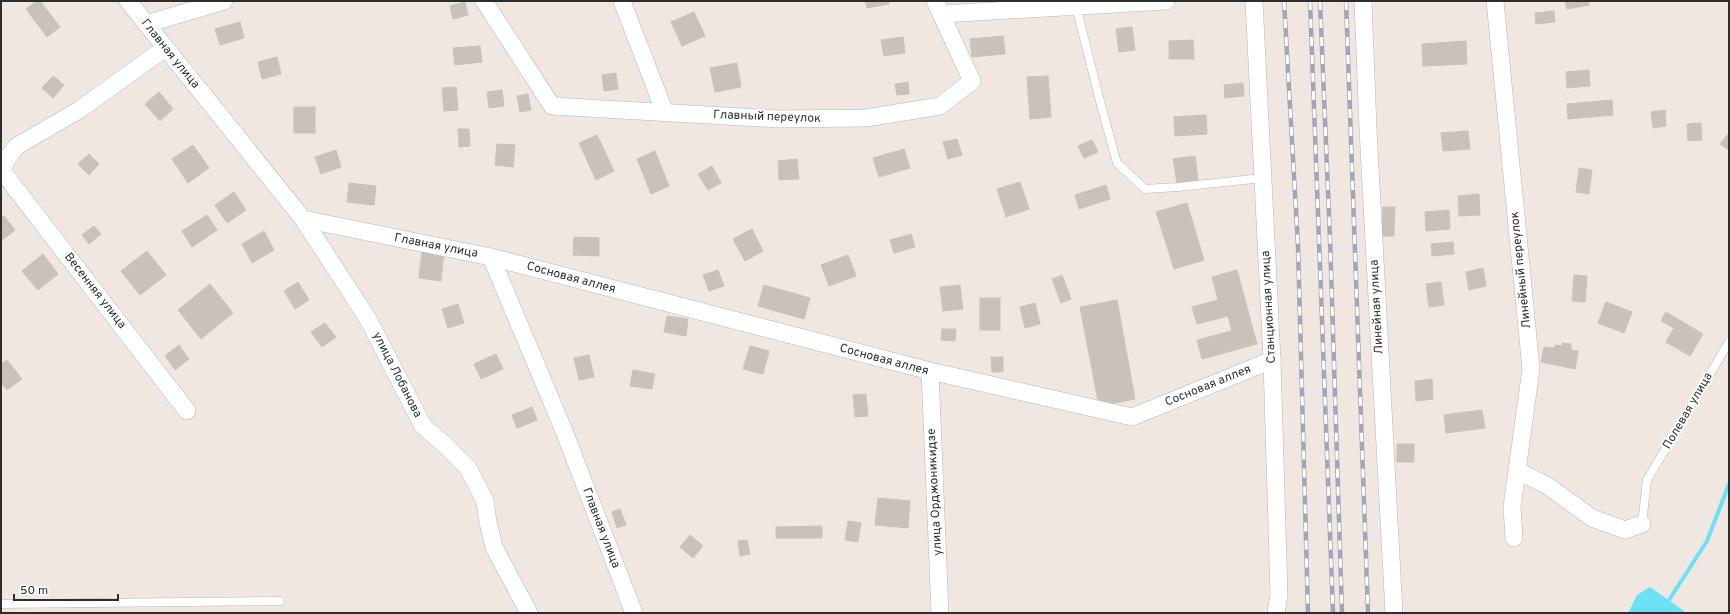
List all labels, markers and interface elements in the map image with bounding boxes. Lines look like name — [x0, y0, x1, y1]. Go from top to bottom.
street label: Главная улица — [137, 16, 203, 92]
street label: Главный переулок — [713, 107, 821, 127]
street label: Линейный переулок — [1507, 210, 1535, 329]
street label: Главная улица — [393, 230, 479, 262]
street label: Весенняя улица — [60, 250, 130, 332]
street label: Станционная улица — [1258, 250, 1280, 364]
street label: Сосновая аллея — [525, 258, 617, 298]
street label: Линейная улица — [1367, 259, 1387, 355]
street label: улица Лобанова — [369, 330, 425, 420]
street label: Сосновая аллея — [838, 340, 930, 380]
street label: Сосновая аллея — [1163, 361, 1253, 411]
street label: Полевая улица — [1660, 370, 1716, 452]
street label: улица Орджоникидзе — [924, 428, 946, 556]
street label: Главная улица — [578, 485, 624, 571]
scale bar — [14, 576, 118, 602]
text: 50 m — [20, 583, 48, 599]

